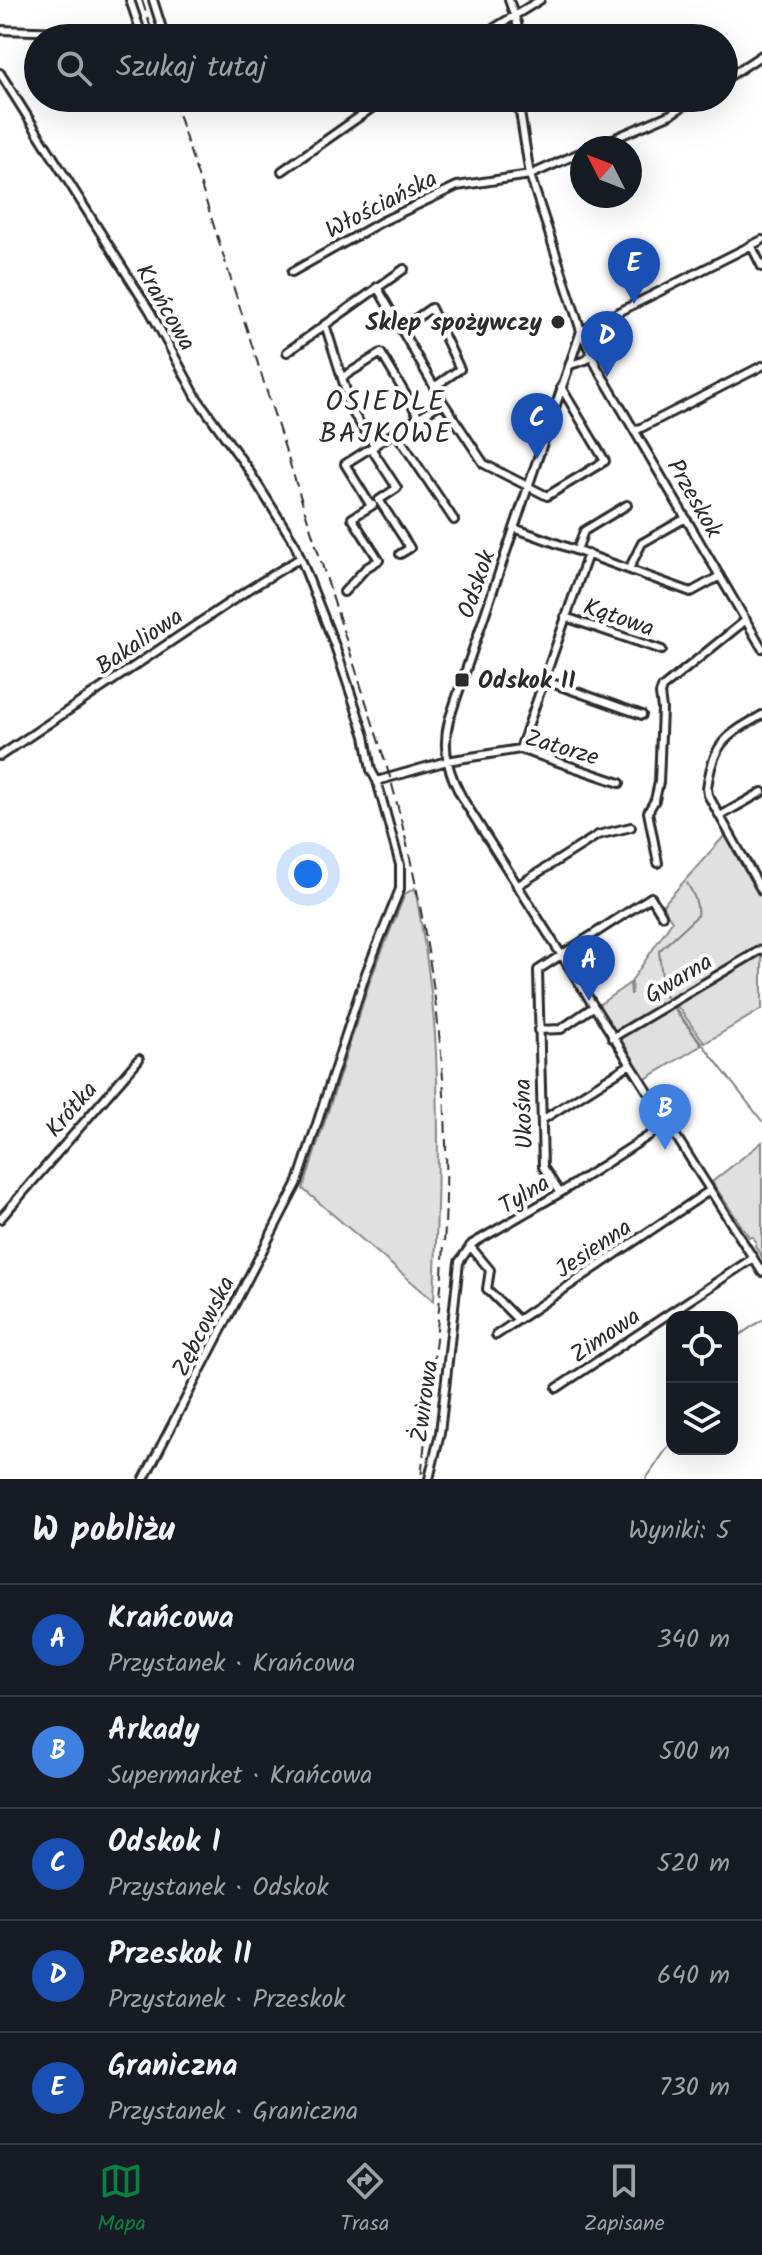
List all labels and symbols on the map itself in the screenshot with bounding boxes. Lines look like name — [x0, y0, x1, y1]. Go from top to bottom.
north arrow — [570, 136, 642, 208]
street label: Włościańska — [319, 160, 445, 250]
pin: E — [608, 238, 660, 304]
street label: Krańcowa — [124, 257, 205, 359]
place label: Sklep spożywczy — [365, 304, 543, 343]
pin: D — [581, 311, 633, 377]
marker: Sklep spożywczy — [549, 313, 567, 331]
district label: OSIEDLE BAJKOWE — [319, 380, 453, 457]
pin: C — [511, 393, 563, 459]
street label: Przeskok — [655, 452, 732, 546]
street label: Odskok — [448, 544, 508, 624]
street label: Kątowa — [578, 588, 659, 649]
street label: Bakaliowa — [88, 598, 192, 686]
place label: Odskok II — [478, 662, 576, 701]
marker: Odskok II — [453, 671, 471, 689]
street label: Zatorze — [520, 719, 603, 778]
your location — [288, 854, 328, 894]
pin: A — [563, 935, 615, 1001]
street label: Gwarna — [637, 943, 721, 1015]
street label: Krótka — [36, 1073, 108, 1147]
street label: Ukośna — [504, 1078, 545, 1150]
pin: B — [639, 1084, 691, 1150]
street label: Tylna — [492, 1165, 558, 1226]
street label: Jesienna — [547, 1209, 640, 1289]
street label: Zębcowska — [162, 1270, 246, 1384]
street label: Zimowa — [563, 1298, 649, 1374]
street label: Żwirowa — [400, 1357, 451, 1445]

